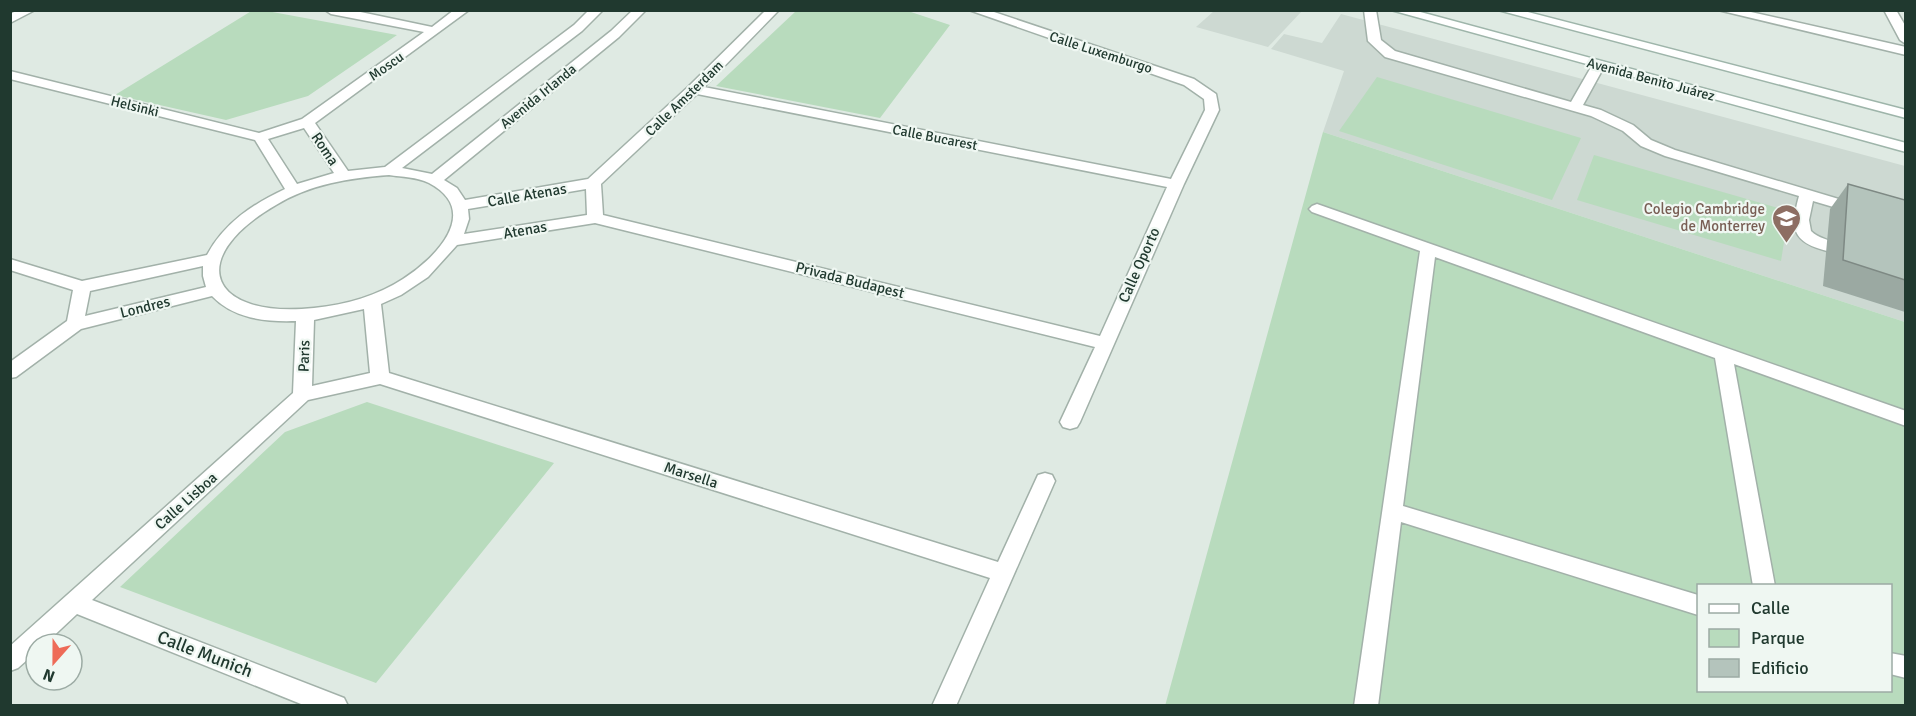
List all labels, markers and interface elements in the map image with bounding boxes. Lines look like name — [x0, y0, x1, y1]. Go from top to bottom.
street label: Calle Luxemburgo — [1047, 28, 1154, 77]
street label: Moscu — [365, 48, 407, 85]
street label: Avenida Benito Juárez — [1585, 54, 1717, 105]
street label: Calle Amsterdam — [642, 57, 727, 140]
street label: Avenida Irlanda — [497, 60, 580, 132]
street label: Helsinki — [109, 92, 161, 121]
street label: Calle Bucarest — [891, 121, 979, 154]
street label: Roma — [307, 129, 343, 169]
street label: Calle Atenas — [486, 179, 568, 211]
place label: Colegio Cambridge de Monterrey — [1644, 200, 1765, 235]
school or university icon: Colegio Cambridge de Monterrey — [1770, 202, 1802, 244]
street label: Atenas — [502, 217, 549, 243]
street label: Calle Oporto — [1114, 225, 1164, 305]
street label: Privada Budapest — [794, 258, 906, 302]
street label: Londres — [118, 292, 172, 322]
street label: Paris — [294, 339, 314, 372]
street label: Marsella — [662, 458, 720, 492]
street label: Calle Lisboa — [151, 468, 221, 534]
legend — [1697, 584, 1892, 692]
text: Calle — [1751, 597, 1790, 619]
street label: Calle Munich — [154, 626, 256, 682]
text: Parque — [1751, 627, 1805, 649]
north arrow — [24, 632, 84, 692]
text: Edificio — [1751, 657, 1809, 679]
text: N — [40, 664, 58, 686]

